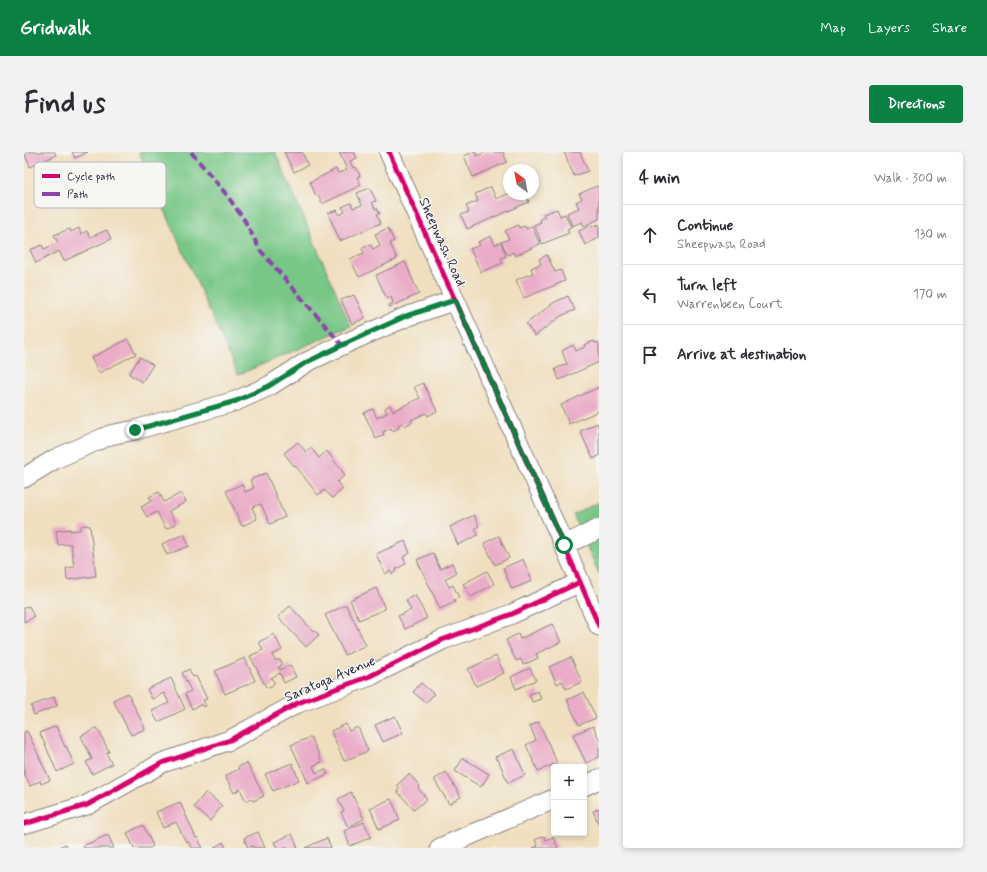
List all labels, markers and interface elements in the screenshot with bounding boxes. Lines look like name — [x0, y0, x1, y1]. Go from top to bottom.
text: Gridwalk — [20, 16, 91, 41]
text: Map — [820, 19, 846, 37]
text: Layers — [868, 19, 910, 37]
text: Share — [932, 19, 967, 37]
button: Directions — [869, 85, 963, 123]
text: Find us — [24, 86, 105, 123]
legend — [34, 162, 166, 208]
north arrow — [503, 164, 539, 200]
text: 4 min — [639, 167, 680, 189]
text: Cycle path — [67, 170, 115, 184]
text: Walk · 300 m — [874, 170, 947, 187]
text: Path — [67, 188, 88, 202]
street label: Sheepwash Road — [414, 195, 470, 289]
text: Continue — [677, 216, 733, 236]
icon: ahead — [639, 224, 661, 246]
text: 130 m — [914, 226, 947, 243]
text: Sheepwash Road — [677, 236, 766, 253]
text: Turn left — [677, 276, 737, 296]
icon: left — [639, 284, 661, 306]
text: 170 m — [913, 286, 947, 303]
text: Warrenbeen Court — [677, 296, 783, 313]
icon: arrive — [639, 344, 661, 366]
text: Arrive at destination — [677, 345, 806, 365]
route end — [126, 421, 144, 439]
route start — [555, 536, 573, 554]
street label: Saratoga Avenue — [282, 652, 378, 706]
map controls — [551, 764, 587, 836]
button: + — [551, 764, 587, 800]
button: − — [551, 800, 587, 836]

